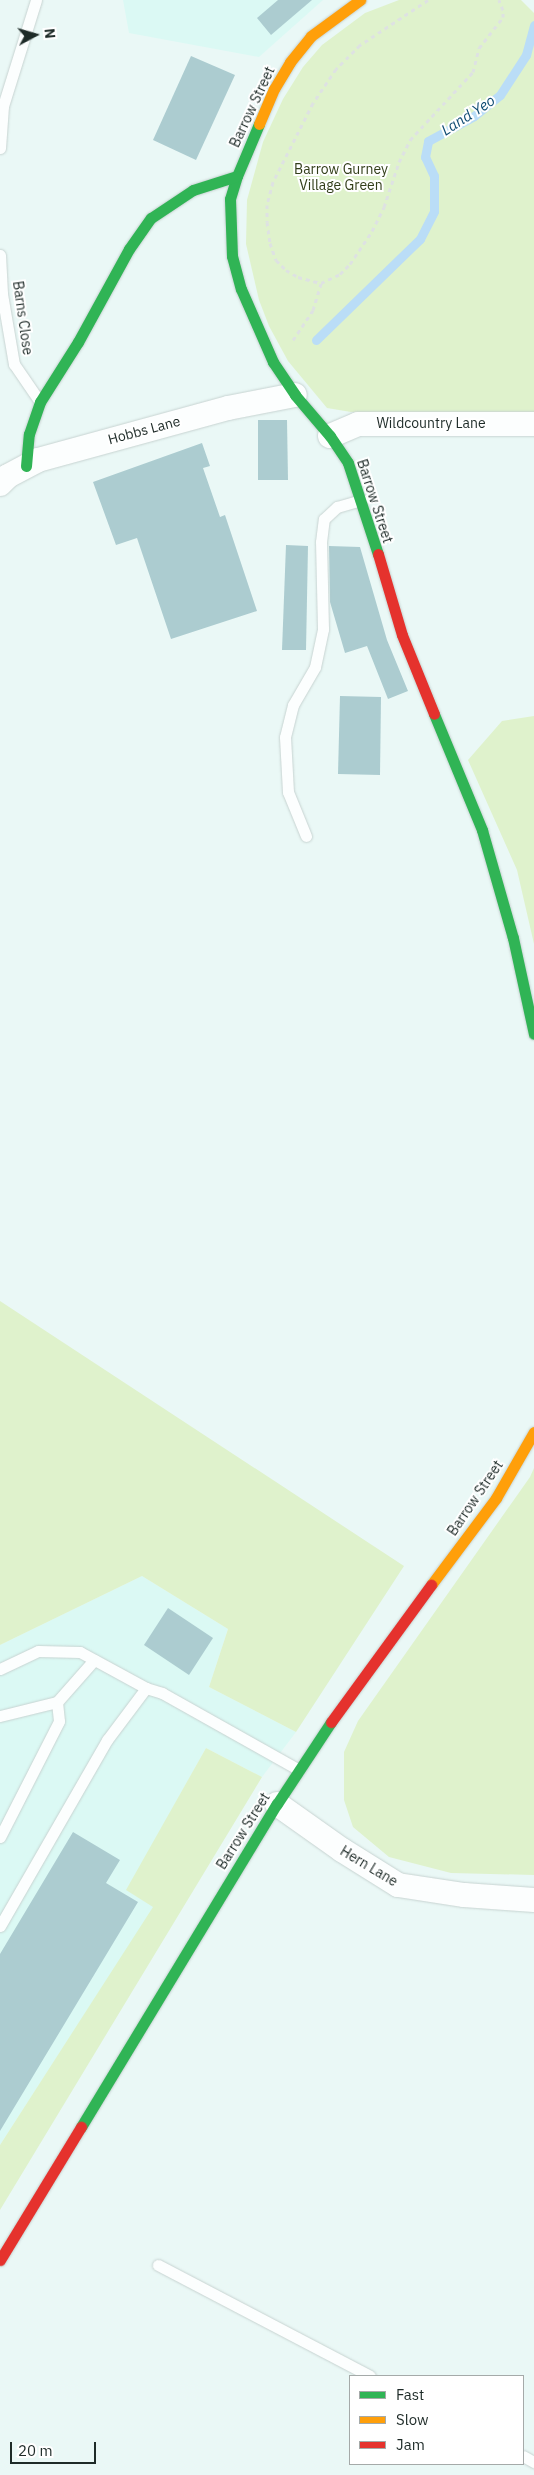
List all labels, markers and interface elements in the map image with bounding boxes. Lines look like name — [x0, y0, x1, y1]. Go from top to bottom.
north arrow — [10, 10, 60, 60]
text: N — [40, 27, 59, 39]
street label: Barrow Street — [226, 64, 278, 150]
water label: Land Yeo — [438, 91, 498, 139]
park label: Barrow Gurney Village Green — [294, 161, 388, 193]
street label: Barns Close — [9, 280, 37, 356]
street label: Hobbs Lane — [106, 412, 182, 448]
street label: Wildcountry Lane — [376, 415, 486, 431]
street label: Barrow Street — [354, 457, 396, 545]
street label: Barrow Street — [444, 1457, 506, 1539]
street label: Barrow Street — [213, 1790, 273, 1872]
street label: Hern Lane — [337, 1842, 401, 1890]
legend — [349, 2375, 524, 2465]
text: Fast — [396, 2385, 424, 2404]
text: Slow — [396, 2410, 429, 2429]
scale bar — [12, 2432, 99, 2464]
text: Jam — [396, 2435, 425, 2454]
text: 20 m — [18, 2441, 53, 2460]

